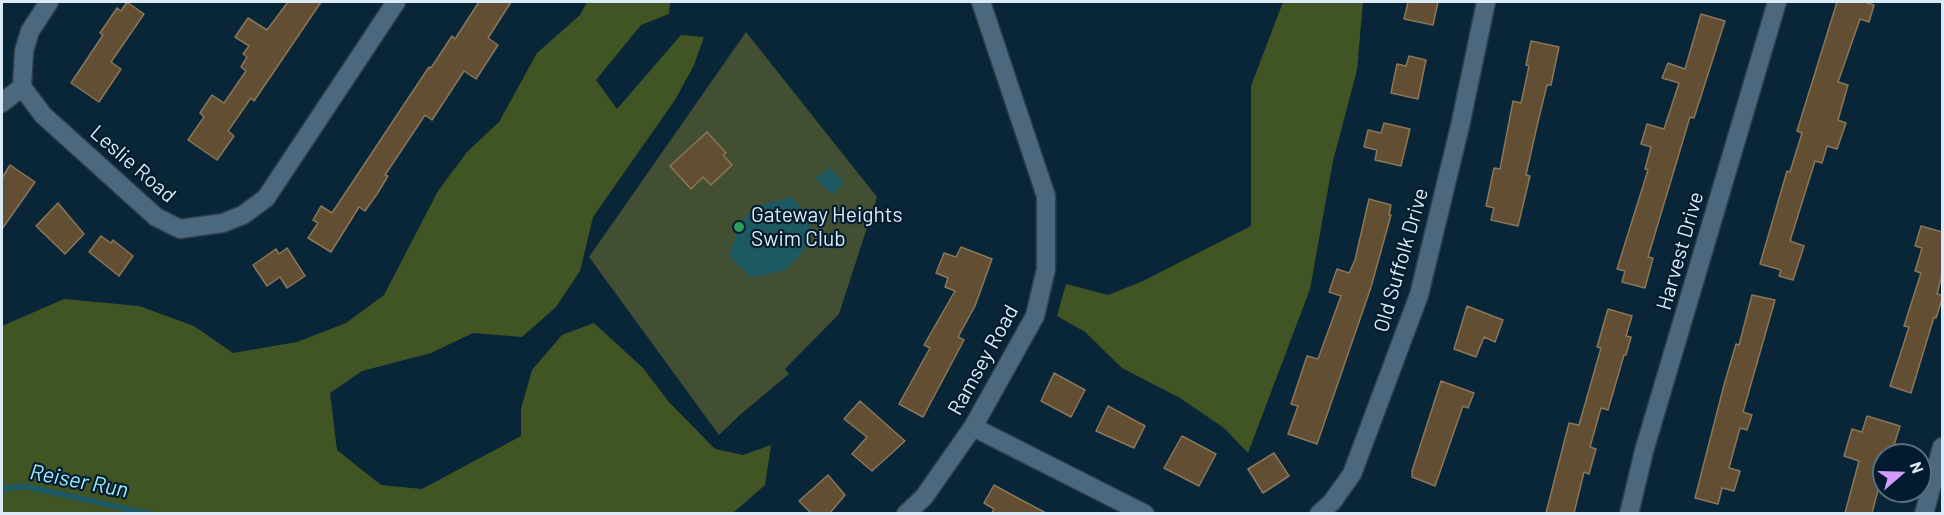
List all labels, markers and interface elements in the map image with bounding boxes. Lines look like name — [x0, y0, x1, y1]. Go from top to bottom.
street label: Leslie Road — [85, 120, 181, 208]
street label: Old Suffolk Drive — [1368, 185, 1434, 335]
street label: Harvest Drive — [1651, 189, 1709, 313]
place label: Gateway Heights Swim Club — [751, 202, 903, 252]
marker: Gateway Heights Swim Club — [732, 220, 746, 234]
street label: Ramsey Road — [942, 300, 1024, 420]
north arrow — [1872, 443, 1932, 503]
water label: Reiser Run — [28, 459, 130, 503]
text: N — [1907, 459, 1928, 476]

